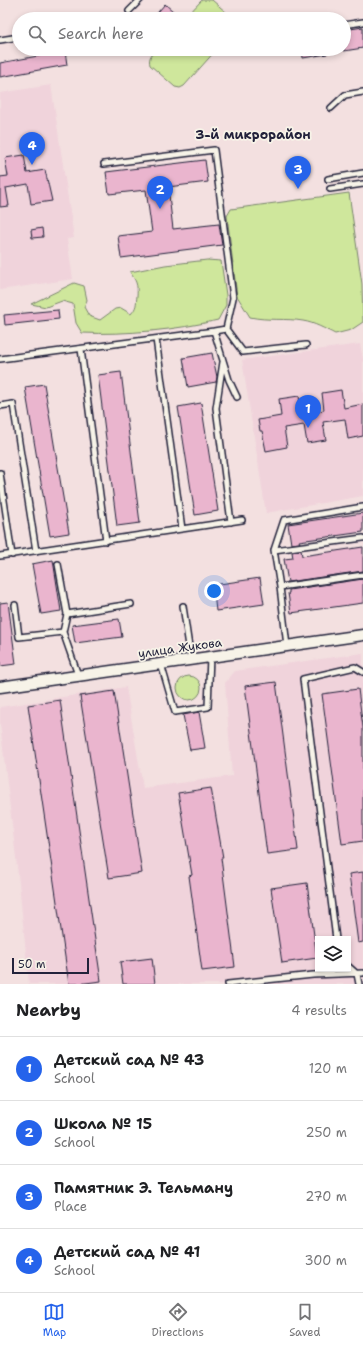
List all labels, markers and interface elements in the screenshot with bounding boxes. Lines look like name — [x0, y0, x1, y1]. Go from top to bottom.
search box — [12, 12, 351, 56]
icon: search — [26, 23, 48, 45]
text: Search here — [58, 24, 144, 44]
district label: 3-й микрорайон — [195, 126, 311, 143]
pin: 4 — [19, 132, 45, 165]
pin: 3 — [285, 156, 311, 189]
pin: 2 — [147, 176, 173, 209]
pin: 1 — [295, 395, 321, 428]
your location — [204, 581, 224, 601]
street label: улица Жукова — [137, 634, 223, 662]
map controls — [315, 936, 351, 972]
button: layers — [315, 936, 351, 972]
scale bar — [12, 956, 89, 975]
text: 50 m — [18, 957, 46, 972]
text: Nearby — [16, 999, 81, 1021]
text: 4 results — [291, 1002, 347, 1019]
text: Детский сад № 43 — [54, 1050, 204, 1070]
text: 1 — [26, 1060, 32, 1077]
text: 120 m — [309, 1060, 347, 1077]
text: School — [54, 1070, 95, 1087]
text: Школа № 15 — [54, 1114, 152, 1134]
text: 2 — [24, 1124, 34, 1141]
text: 250 m — [306, 1124, 347, 1141]
text: School — [54, 1134, 95, 1151]
text: Памятник Э. Тельману — [54, 1178, 233, 1198]
text: 3 — [24, 1188, 34, 1205]
text: 270 m — [305, 1188, 347, 1205]
text: Place — [54, 1198, 87, 1215]
text: Детский сад № 41 — [54, 1242, 200, 1262]
text: 4 — [24, 1252, 34, 1269]
text: 300 m — [304, 1252, 347, 1269]
text: School — [54, 1262, 95, 1279]
tab: Map — [43, 1301, 66, 1340]
tab: Directions — [151, 1301, 204, 1340]
tab: Saved — [289, 1301, 320, 1340]

